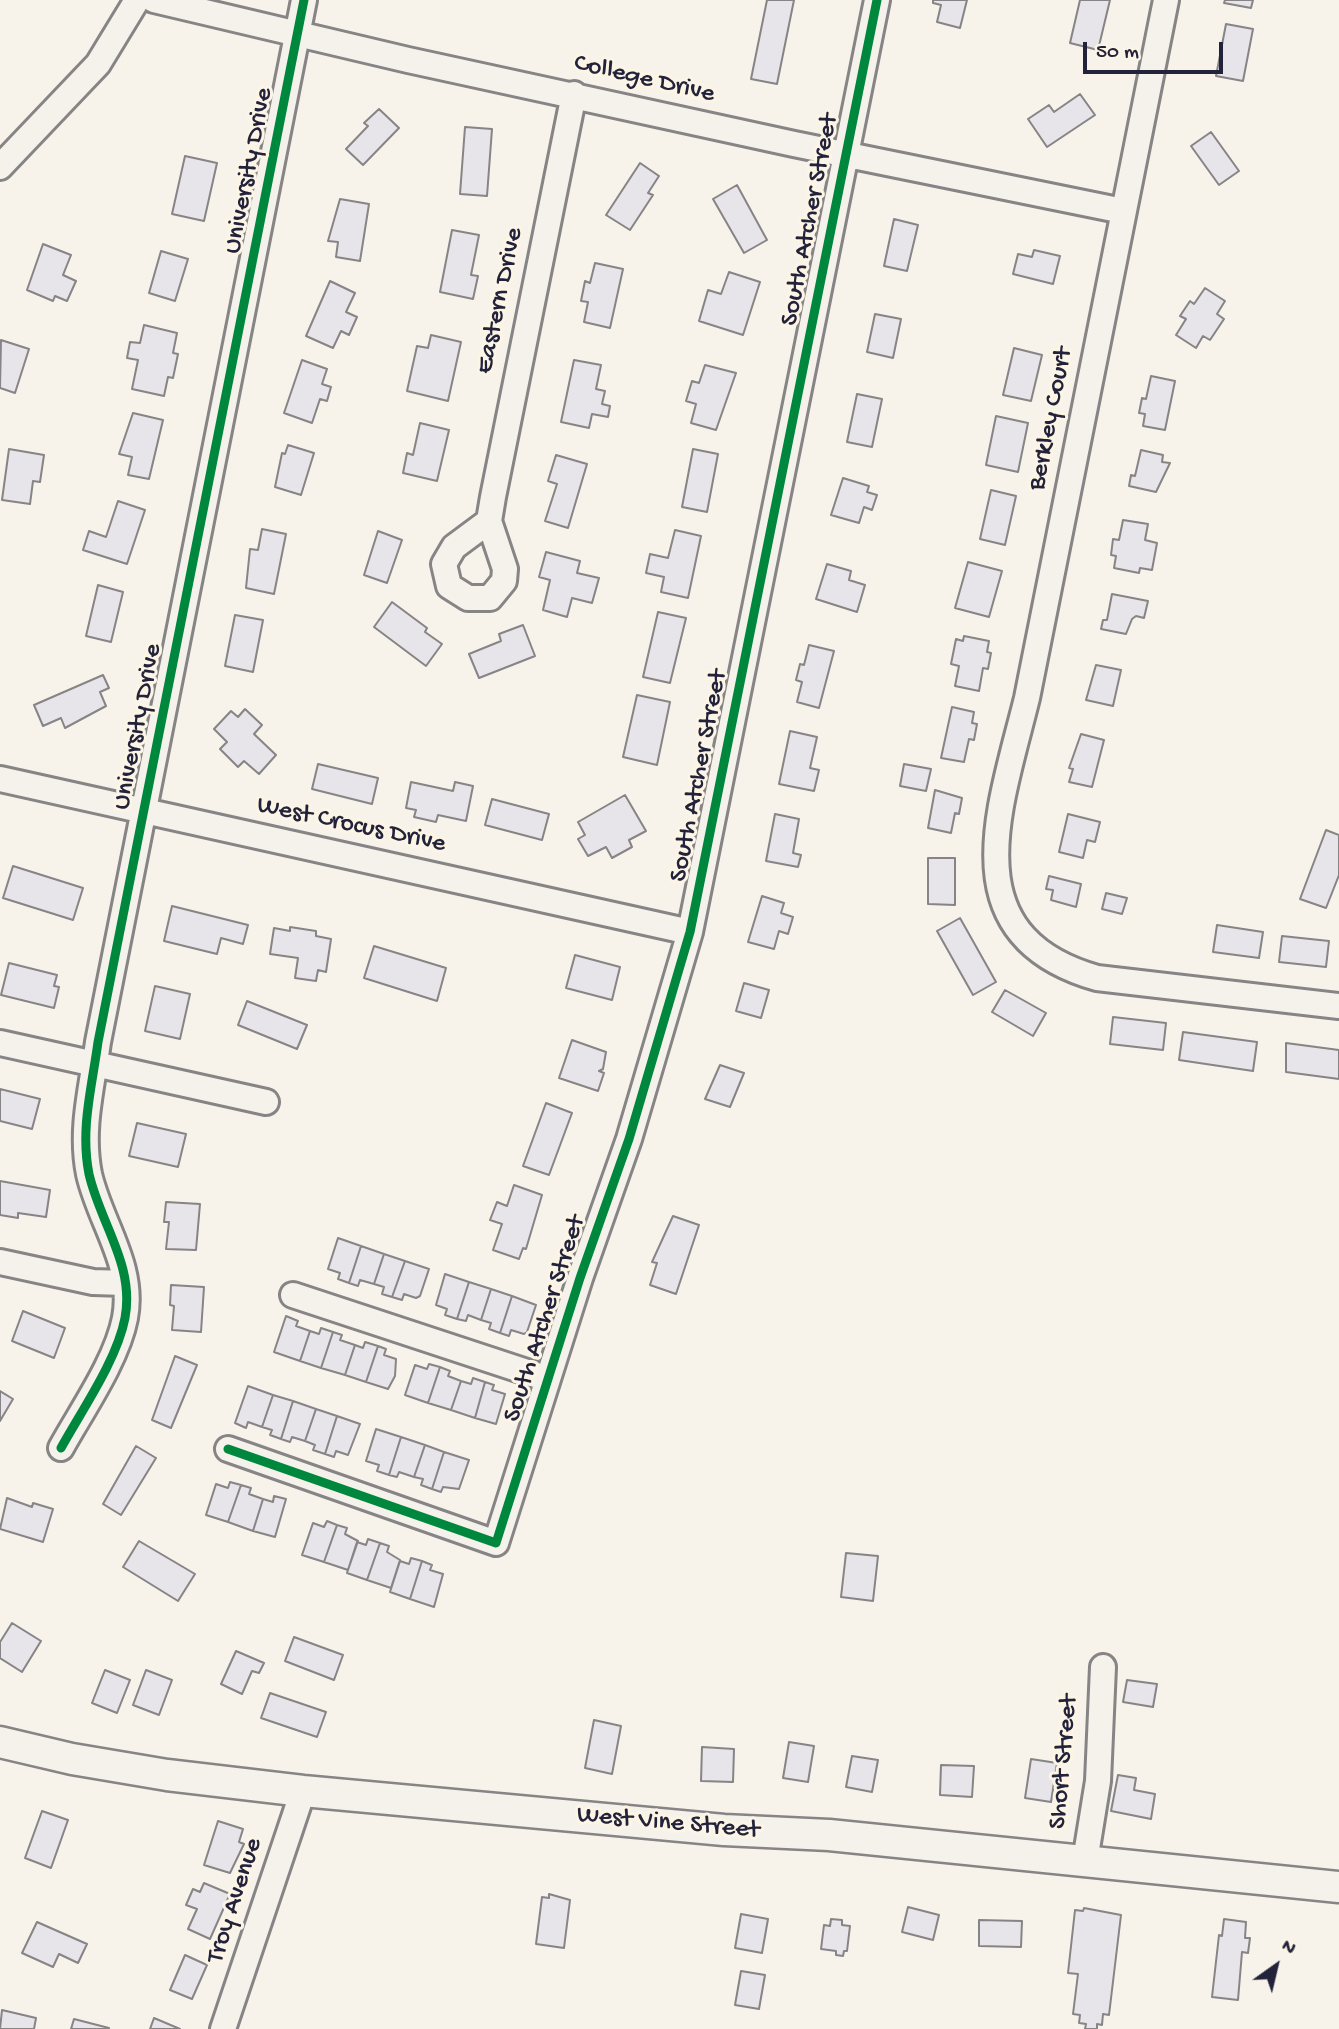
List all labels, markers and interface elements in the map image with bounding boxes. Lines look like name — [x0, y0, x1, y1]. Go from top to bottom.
scale bar — [1087, 28, 1227, 72]
text: 50 m — [1096, 41, 1139, 66]
street label: College Drive — [571, 49, 717, 111]
street label: University Drive — [219, 85, 281, 257]
street label: South Atcher Street — [775, 111, 847, 329]
street label: Eastern Drive — [470, 225, 532, 377]
street label: Berkley Court — [1023, 345, 1081, 493]
street label: University Drive — [108, 641, 170, 813]
street label: South Atcher Street — [664, 667, 736, 885]
street label: West Crocus Drive — [254, 791, 448, 861]
street label: South Atcher Street — [498, 1212, 594, 1426]
street label: Short Street — [1044, 1693, 1086, 1831]
street label: West Vine Street — [575, 1800, 761, 1848]
street label: Troy Avenue — [201, 1834, 271, 1968]
north arrow — [1241, 1931, 1311, 2001]
text: N — [1276, 1935, 1300, 1961]

